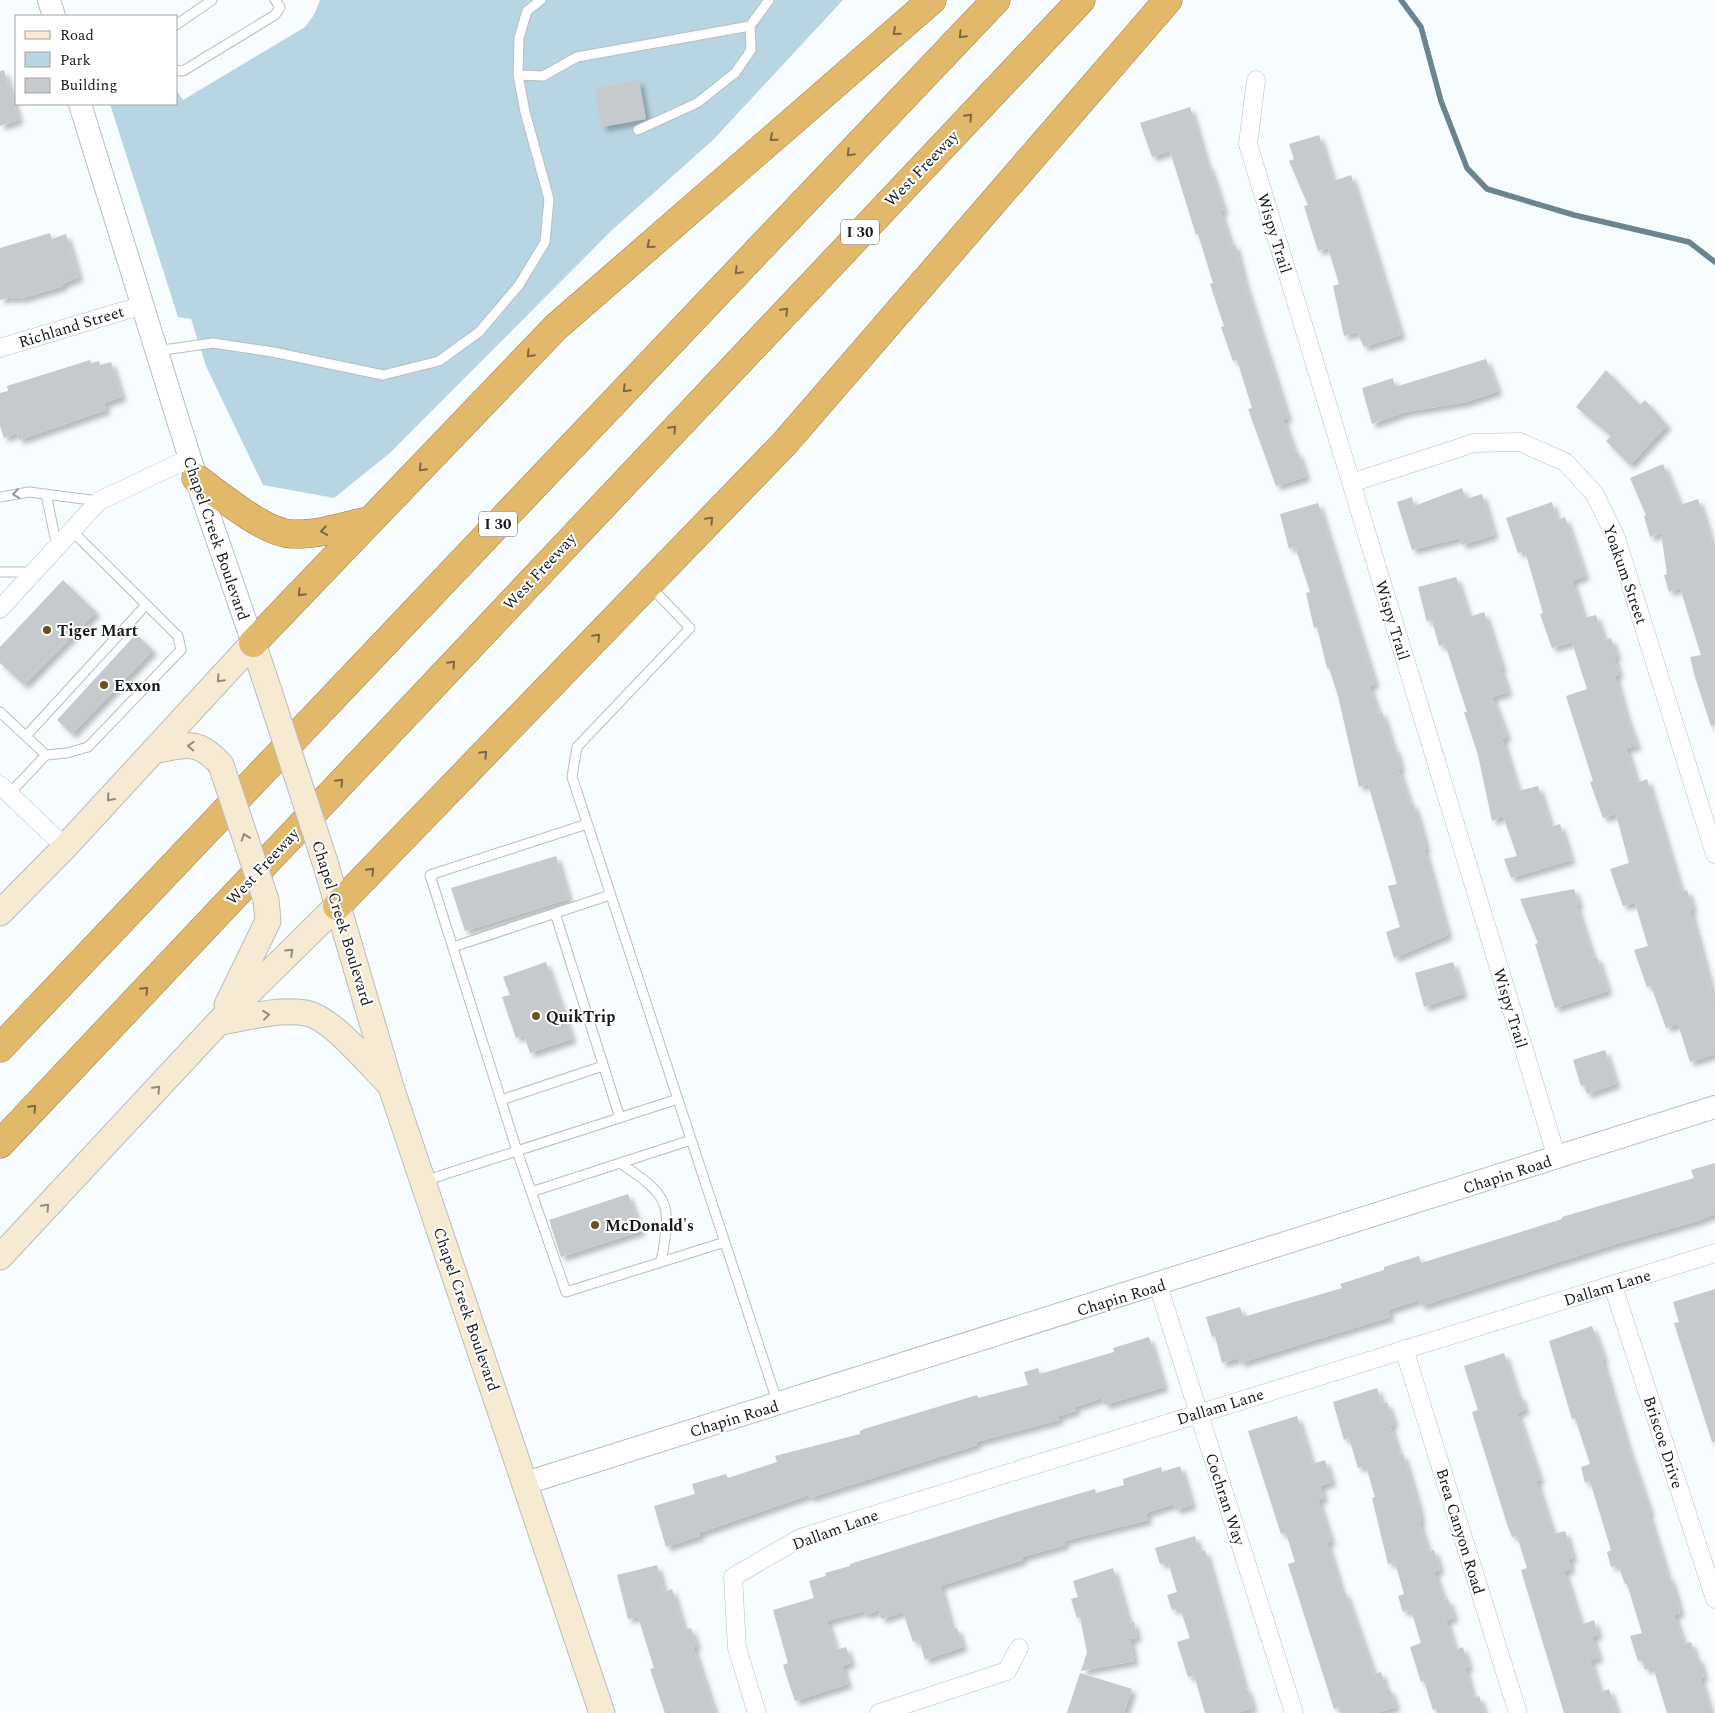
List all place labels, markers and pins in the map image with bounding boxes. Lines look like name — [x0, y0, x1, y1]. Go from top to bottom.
place label: Tiger Mart — [57, 619, 138, 643]
marker: Tiger Mart — [41, 624, 53, 636]
place label: Exxon — [114, 674, 161, 698]
marker: Exxon — [98, 679, 110, 691]
place label: QuikTrip — [546, 1005, 615, 1029]
marker: QuikTrip — [530, 1010, 542, 1022]
place label: McDonald's — [605, 1214, 694, 1238]
marker: McDonald's — [589, 1219, 601, 1231]

